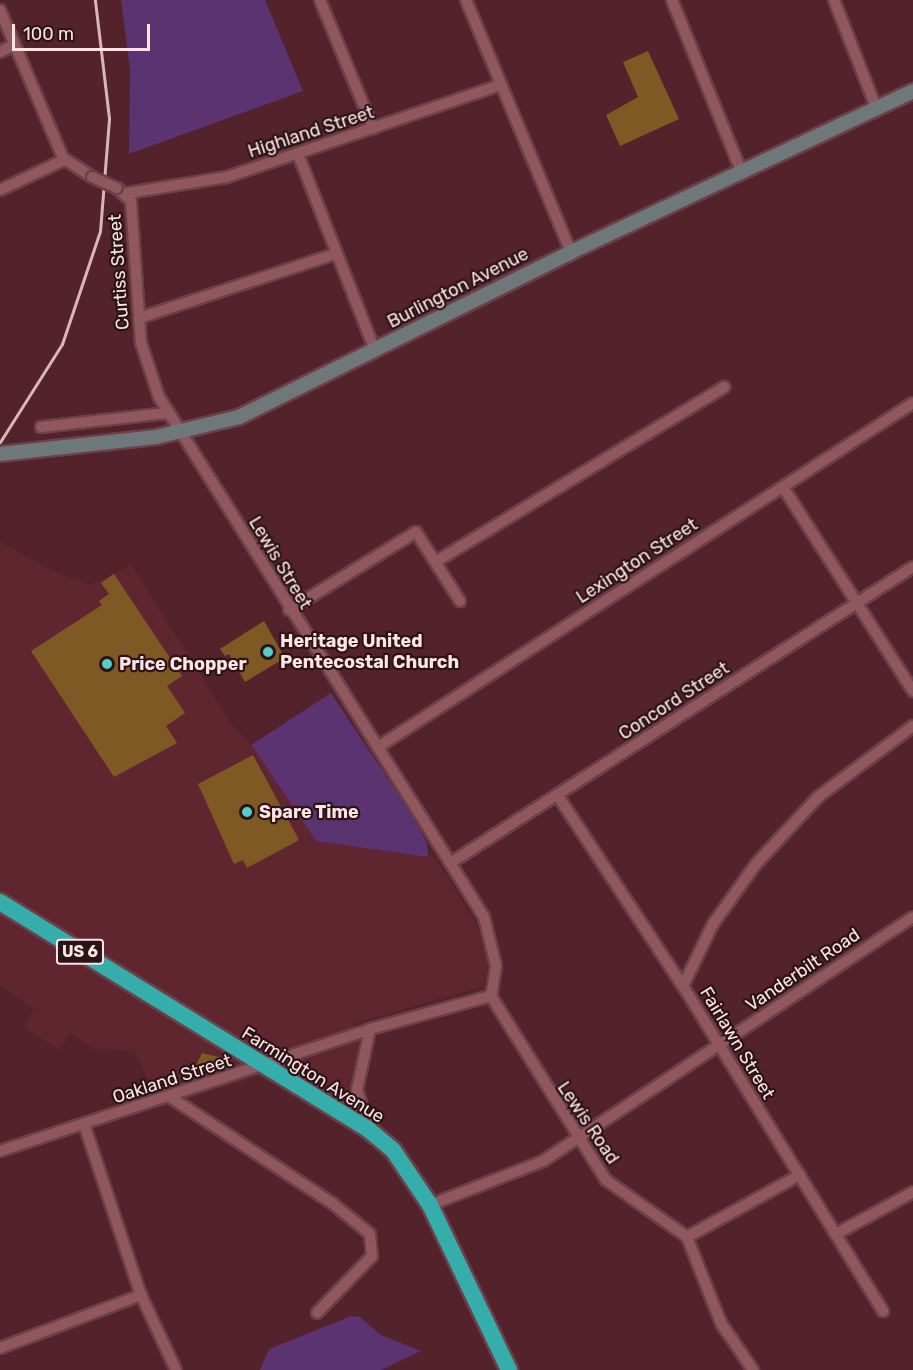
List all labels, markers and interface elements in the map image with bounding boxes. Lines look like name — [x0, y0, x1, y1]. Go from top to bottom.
scale bar — [15, 12, 153, 50]
text: 100 m — [23, 23, 74, 45]
street label: Highland Street — [245, 101, 377, 163]
street label: Curtiss Street — [104, 213, 134, 331]
street label: Burlington Avenue — [384, 243, 532, 333]
street label: Lewis Street — [244, 513, 316, 613]
street label: Lexington Street — [572, 514, 702, 608]
place label: Heritage United Pentecostal Church — [280, 631, 459, 674]
marker: Heritage United Pentecostal Church — [261, 645, 275, 659]
place label: Price Chopper — [119, 653, 247, 675]
marker: Price Chopper — [100, 657, 114, 671]
street label: Concord Street — [615, 657, 733, 745]
place label: Spare Time — [259, 801, 359, 823]
marker: Spare Time — [240, 805, 254, 819]
street label: Vanderbilt Road — [742, 924, 864, 1016]
road number: US 6 — [54, 939, 106, 965]
street label: Fairlawn Street — [695, 983, 779, 1103]
street label: Farmington Avenue — [238, 1022, 388, 1128]
street label: Oakland Street — [110, 1050, 234, 1108]
street label: Lewis Road — [553, 1078, 623, 1168]

